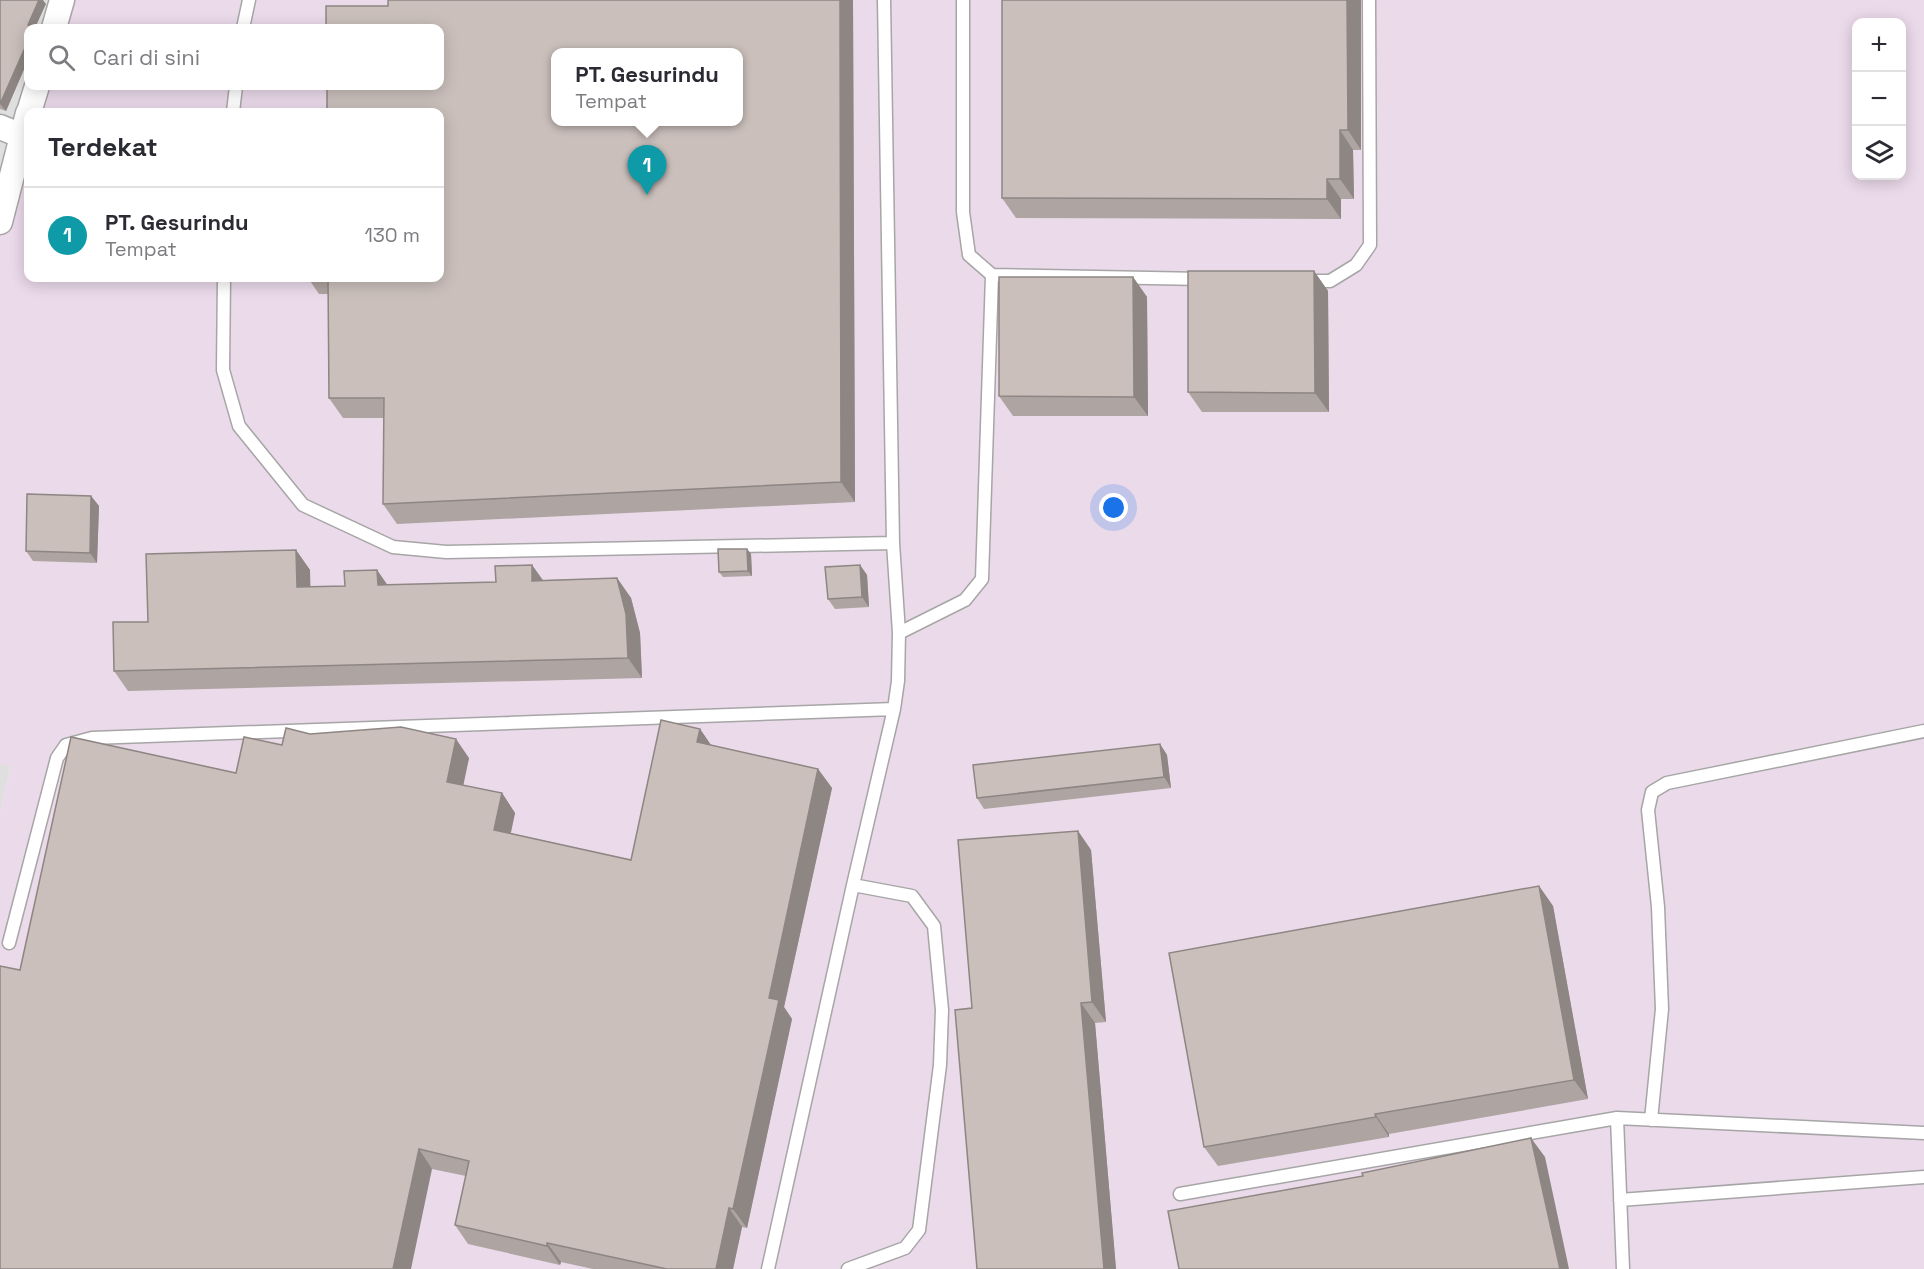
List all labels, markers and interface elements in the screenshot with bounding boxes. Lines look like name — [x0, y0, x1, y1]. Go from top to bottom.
map controls — [1852, 18, 1906, 180]
button: + — [1852, 18, 1906, 72]
search box — [24, 24, 444, 90]
icon: search — [45, 41, 78, 74]
text: Cari di sini — [93, 43, 200, 71]
popup — [551, 48, 743, 126]
text: PT. Gesurindu — [575, 60, 719, 88]
button: − — [1852, 72, 1906, 126]
text: Tempat — [575, 88, 647, 114]
button: layers — [1852, 126, 1906, 180]
text: Terdekat — [48, 130, 158, 164]
pin: 1 — [628, 146, 666, 195]
text: PT. Gesurindu — [105, 208, 249, 236]
text: 1 — [63, 222, 72, 248]
text: 130 m — [364, 222, 420, 248]
text: Tempat — [105, 236, 177, 262]
your location — [1099, 493, 1128, 522]

